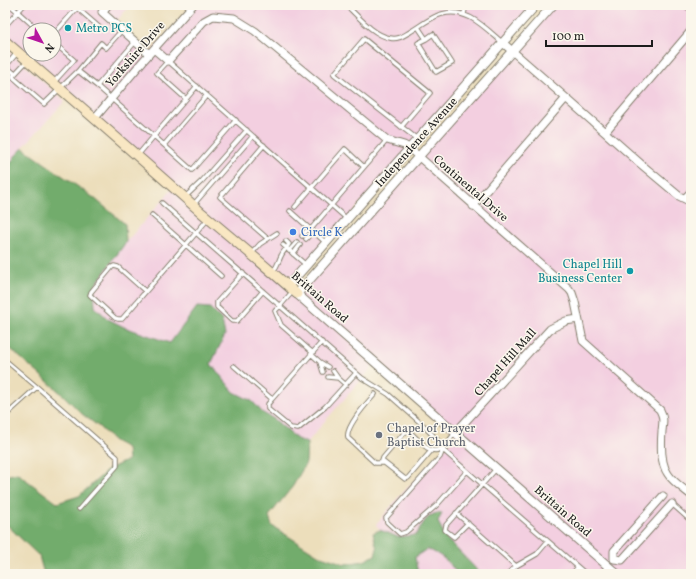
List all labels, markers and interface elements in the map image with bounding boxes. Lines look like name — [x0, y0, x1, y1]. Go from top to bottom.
street label: Yorkshire Drive — [103, 18, 169, 91]
place label: Metro PCS — [76, 21, 132, 37]
north arrow — [22, 22, 62, 62]
scale bar — [546, 22, 652, 48]
marker: Metro PCS — [63, 23, 73, 33]
text: 100 m — [552, 29, 585, 45]
text: N — [40, 40, 57, 55]
street label: Independence Avenue — [372, 94, 462, 191]
street label: Continental Drive — [429, 152, 512, 226]
place label: Circle K — [301, 225, 342, 241]
marker: Circle K — [288, 227, 298, 237]
place label: Chapel Hill Business Center — [538, 257, 622, 287]
marker: Chapel Hill Business Center — [625, 266, 635, 276]
street label: Brittain Road — [287, 269, 351, 327]
street label: Chapel Hill Mall — [471, 325, 541, 400]
place label: Chapel of Prayer Baptist Church — [387, 421, 475, 451]
marker: Chapel of Prayer Baptist Church — [374, 430, 384, 440]
street label: Brittain Road — [530, 483, 594, 541]

